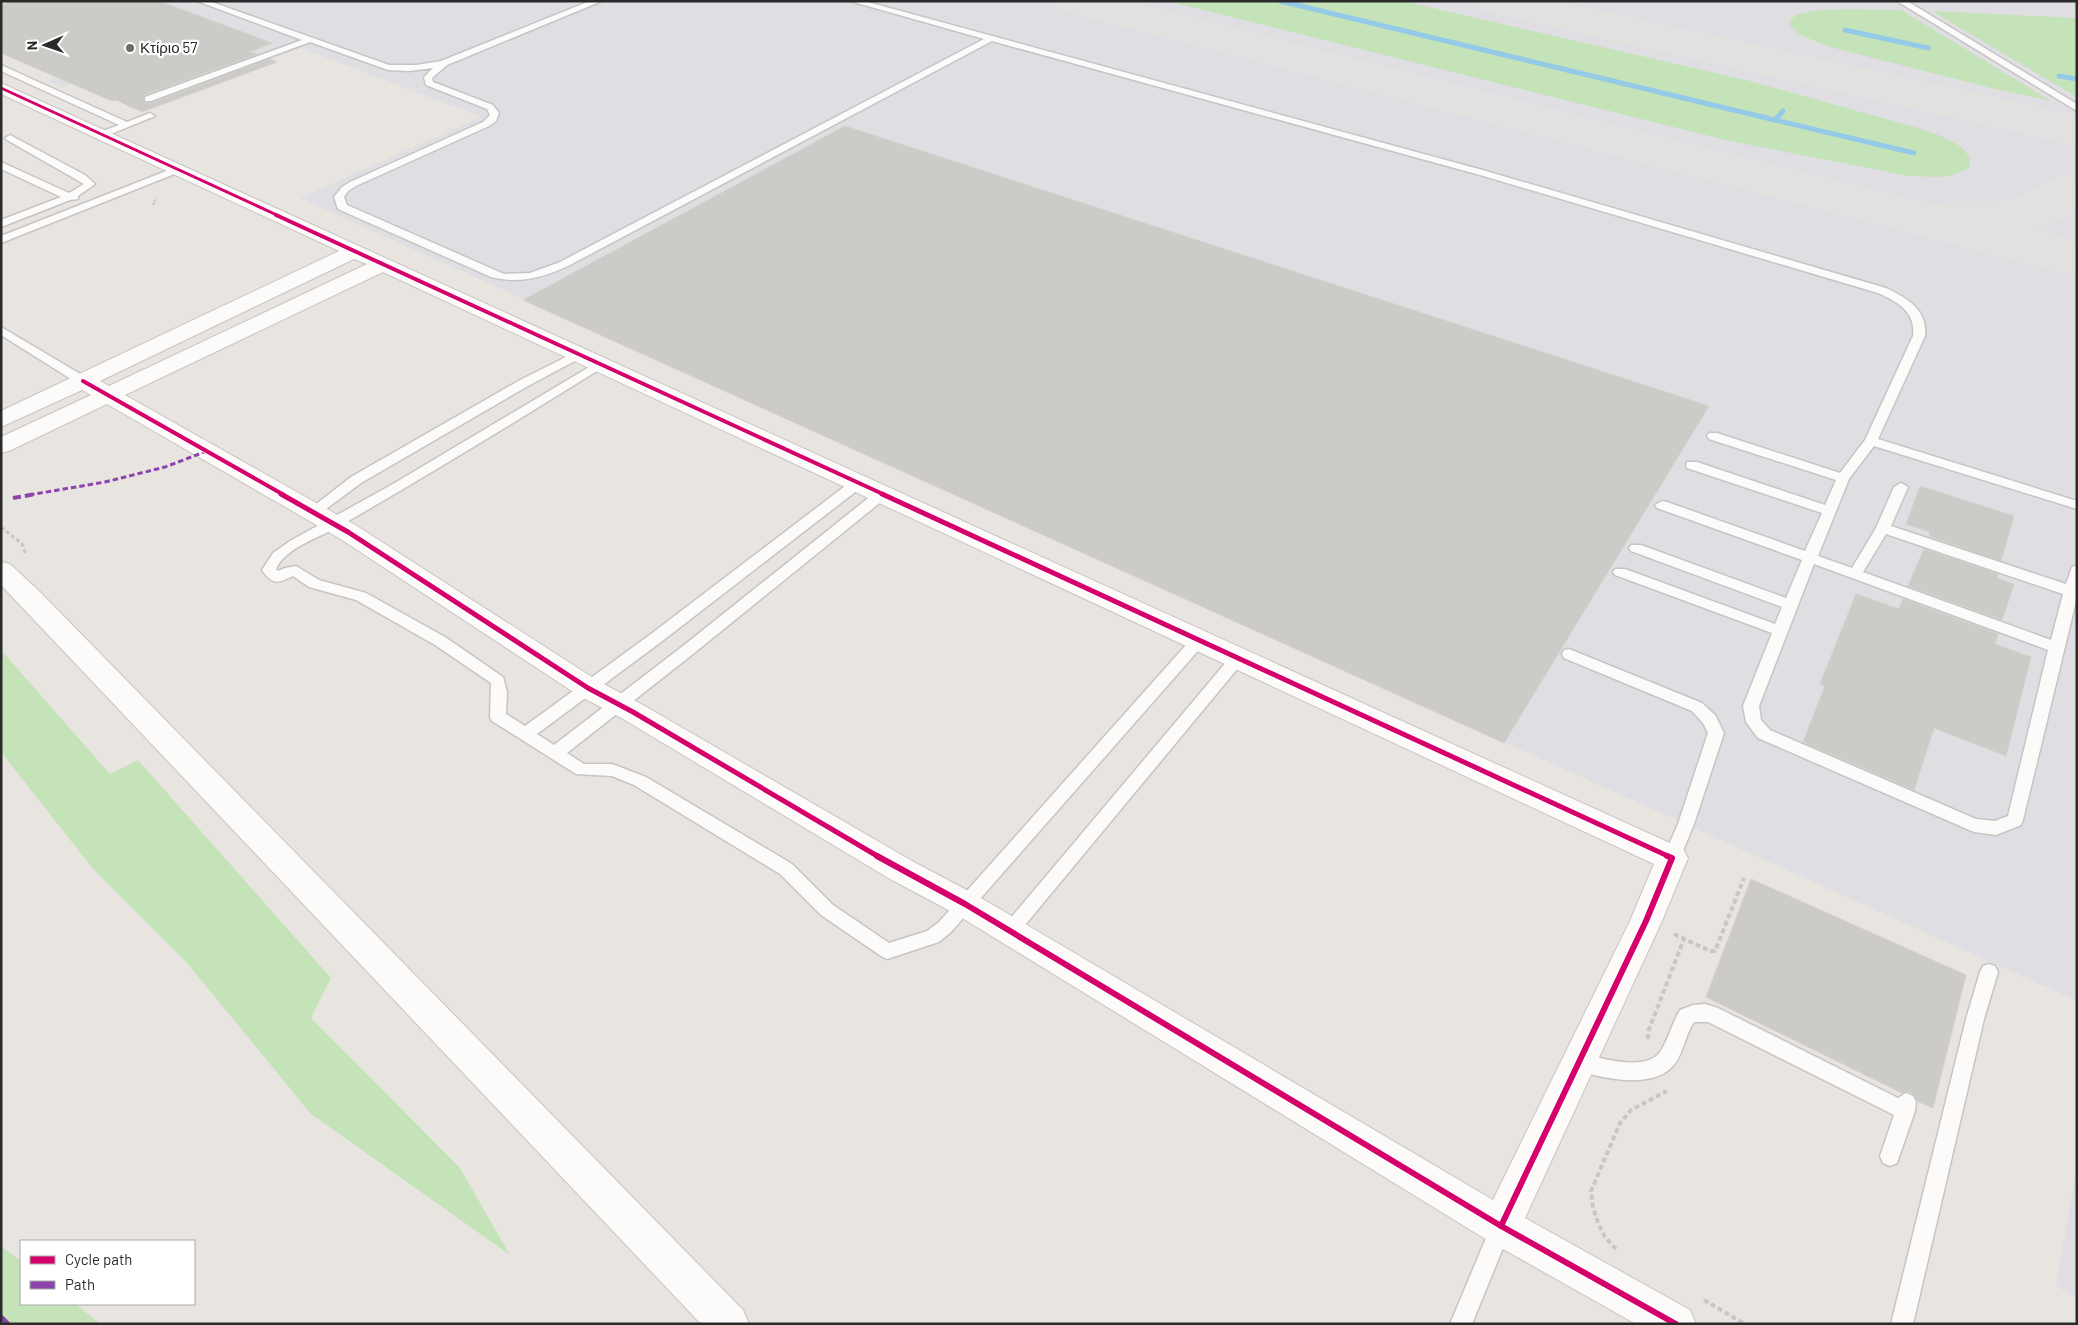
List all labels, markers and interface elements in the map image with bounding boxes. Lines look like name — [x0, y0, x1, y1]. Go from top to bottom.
north arrow — [20, 20, 70, 70]
place label: Κτίριο 57 — [140, 38, 197, 56]
text: N — [23, 41, 40, 50]
marker: Κτίριο 57 — [124, 42, 136, 54]
legend — [20, 1240, 195, 1305]
text: Cycle path — [65, 1250, 132, 1268]
text: Path — [65, 1275, 95, 1293]

